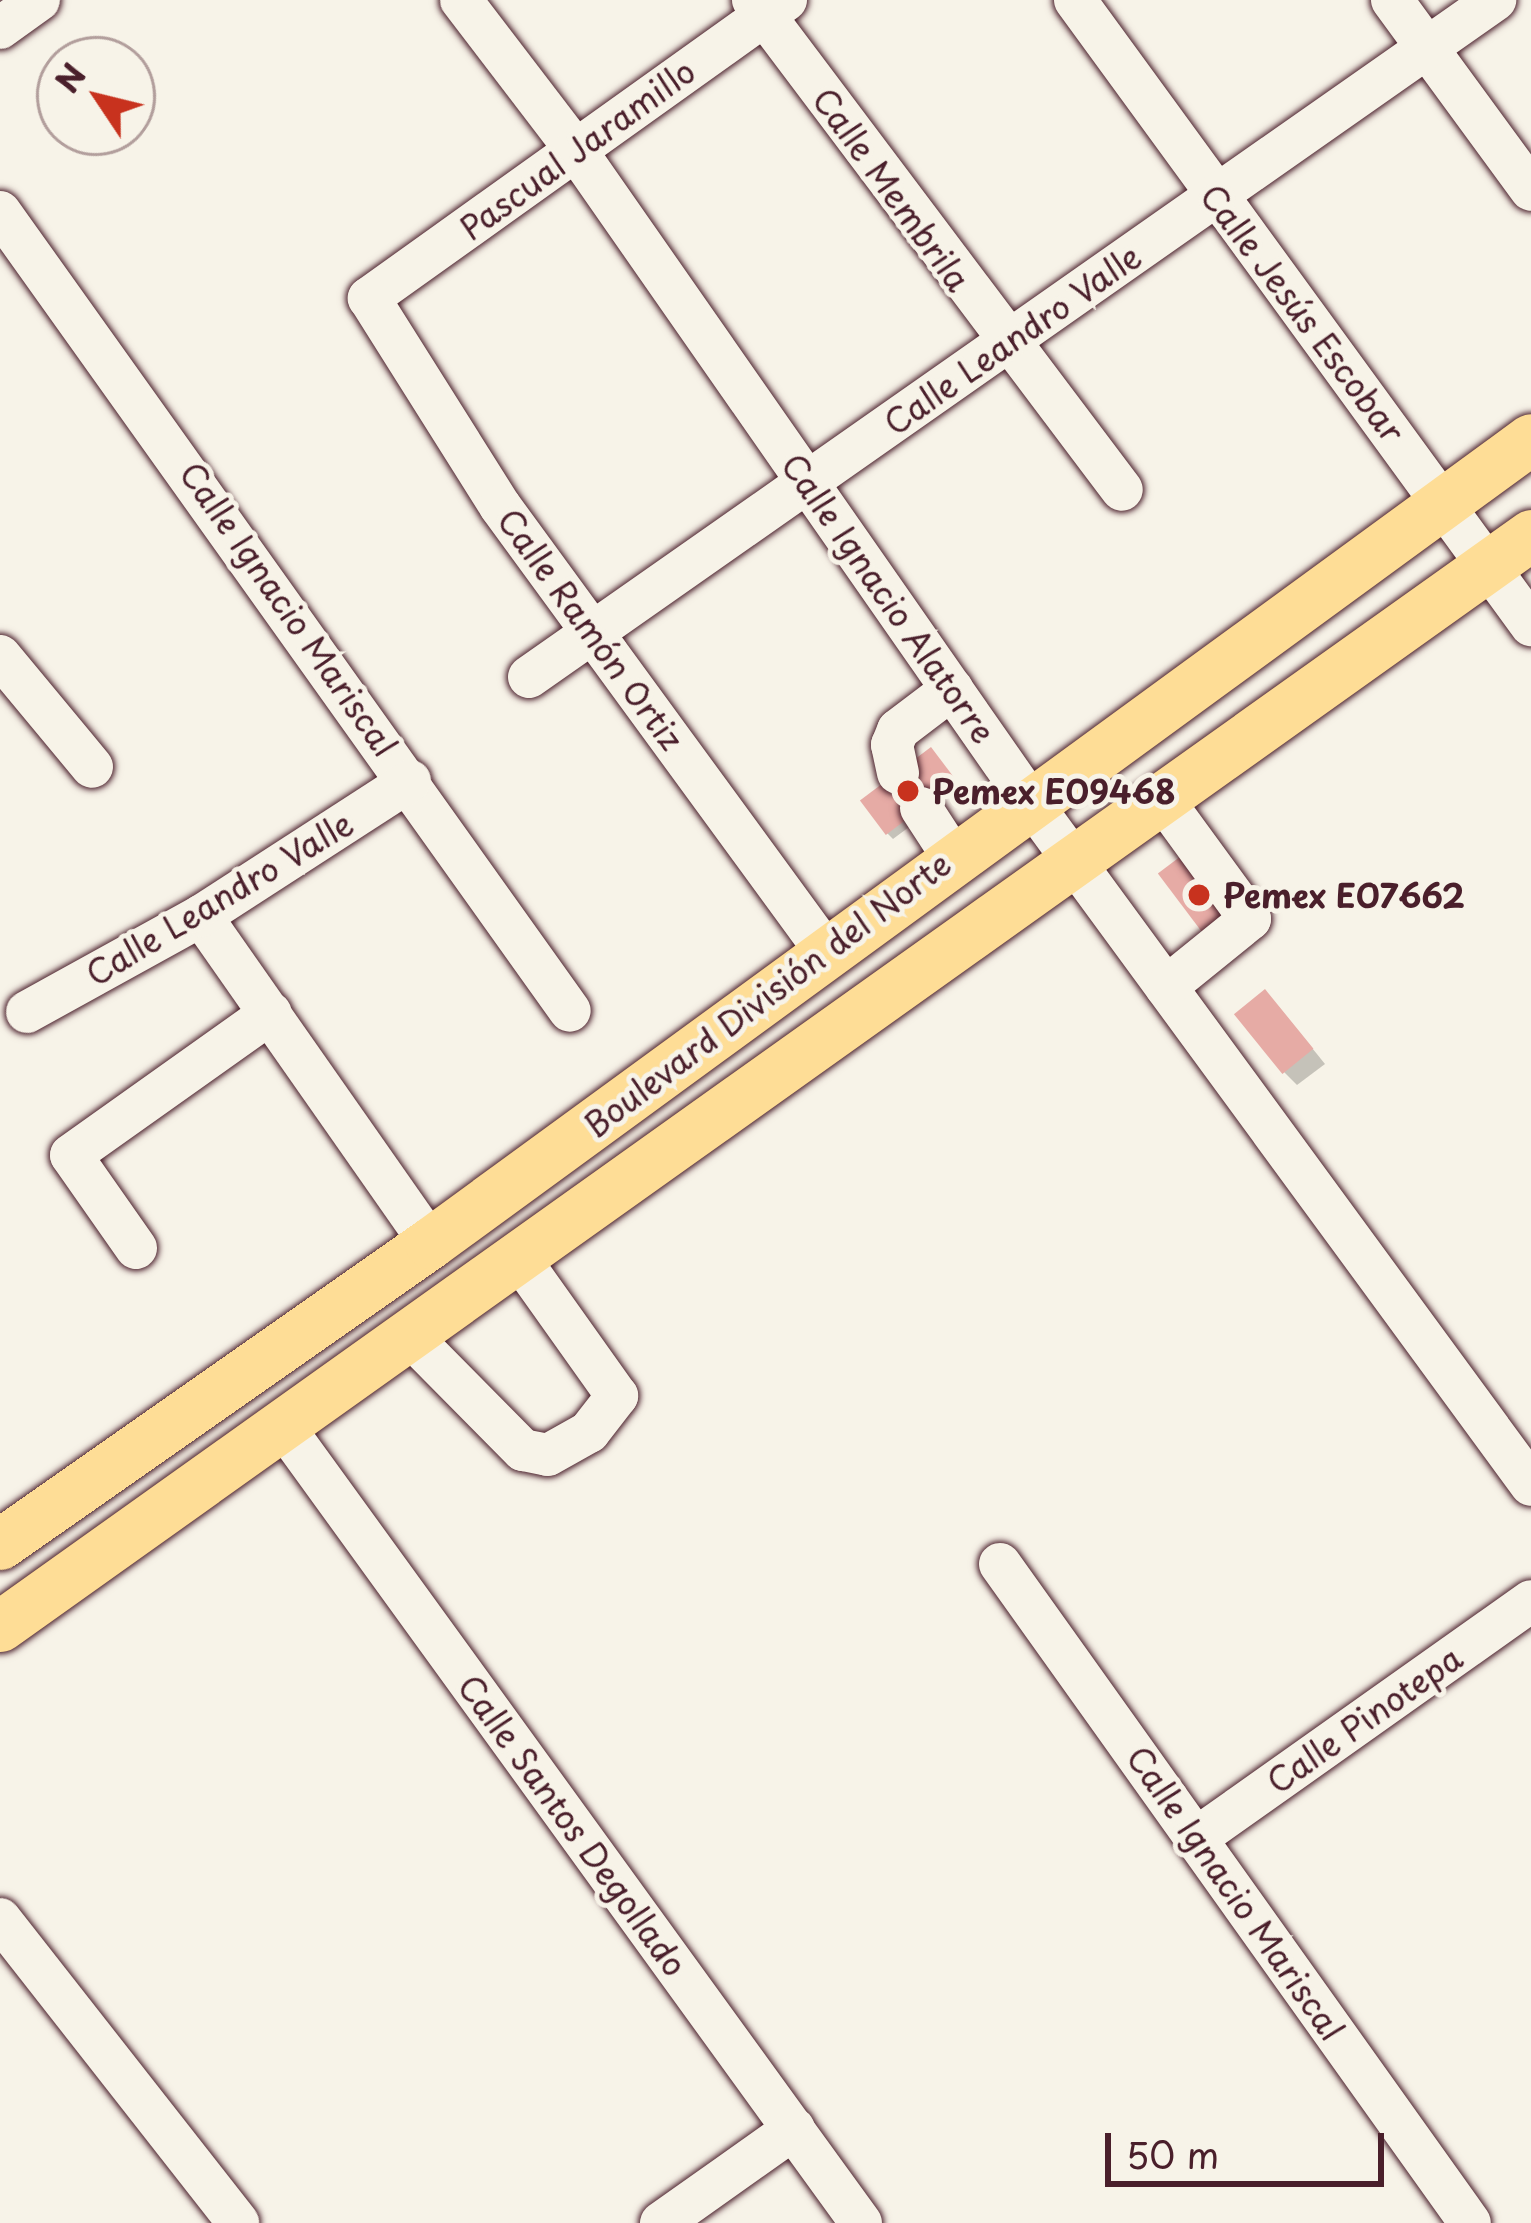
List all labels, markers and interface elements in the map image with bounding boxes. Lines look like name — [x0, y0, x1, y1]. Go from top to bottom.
north arrow — [36, 36, 156, 156]
street label: Pascual Jaramillo — [452, 51, 702, 247]
text: N — [41, 52, 97, 102]
street label: Calle Membrila — [806, 80, 978, 298]
street label: Calle Jesús Escobar — [1193, 177, 1413, 449]
street label: Calle Leandro Valle — [876, 235, 1148, 443]
street label: Calle Ignacio Alatorre — [773, 444, 1005, 752]
street label: Calle Ignacio Mariscal — [171, 453, 407, 765]
street label: Calle Ramón Ortiz — [489, 499, 693, 759]
place label: Pemex E09468 — [932, 771, 1179, 811]
marker: Pemex E09468 — [895, 778, 921, 804]
street label: Calle Leandro Valle — [78, 802, 360, 994]
street label: Boulevard División del Norte — [576, 843, 958, 1145]
place label: Pemex E07662 — [1223, 875, 1468, 915]
marker: Pemex E07662 — [1186, 882, 1212, 908]
street label: Calle Pinotepa — [1258, 1637, 1470, 1801]
street label: Calle Santos Degollado — [449, 1665, 697, 1985]
street label: Calle Ignacio Mariscal — [1118, 1737, 1354, 2049]
scale bar — [1111, 2109, 1390, 2183]
text: 50 m — [1126, 2127, 1219, 2181]

